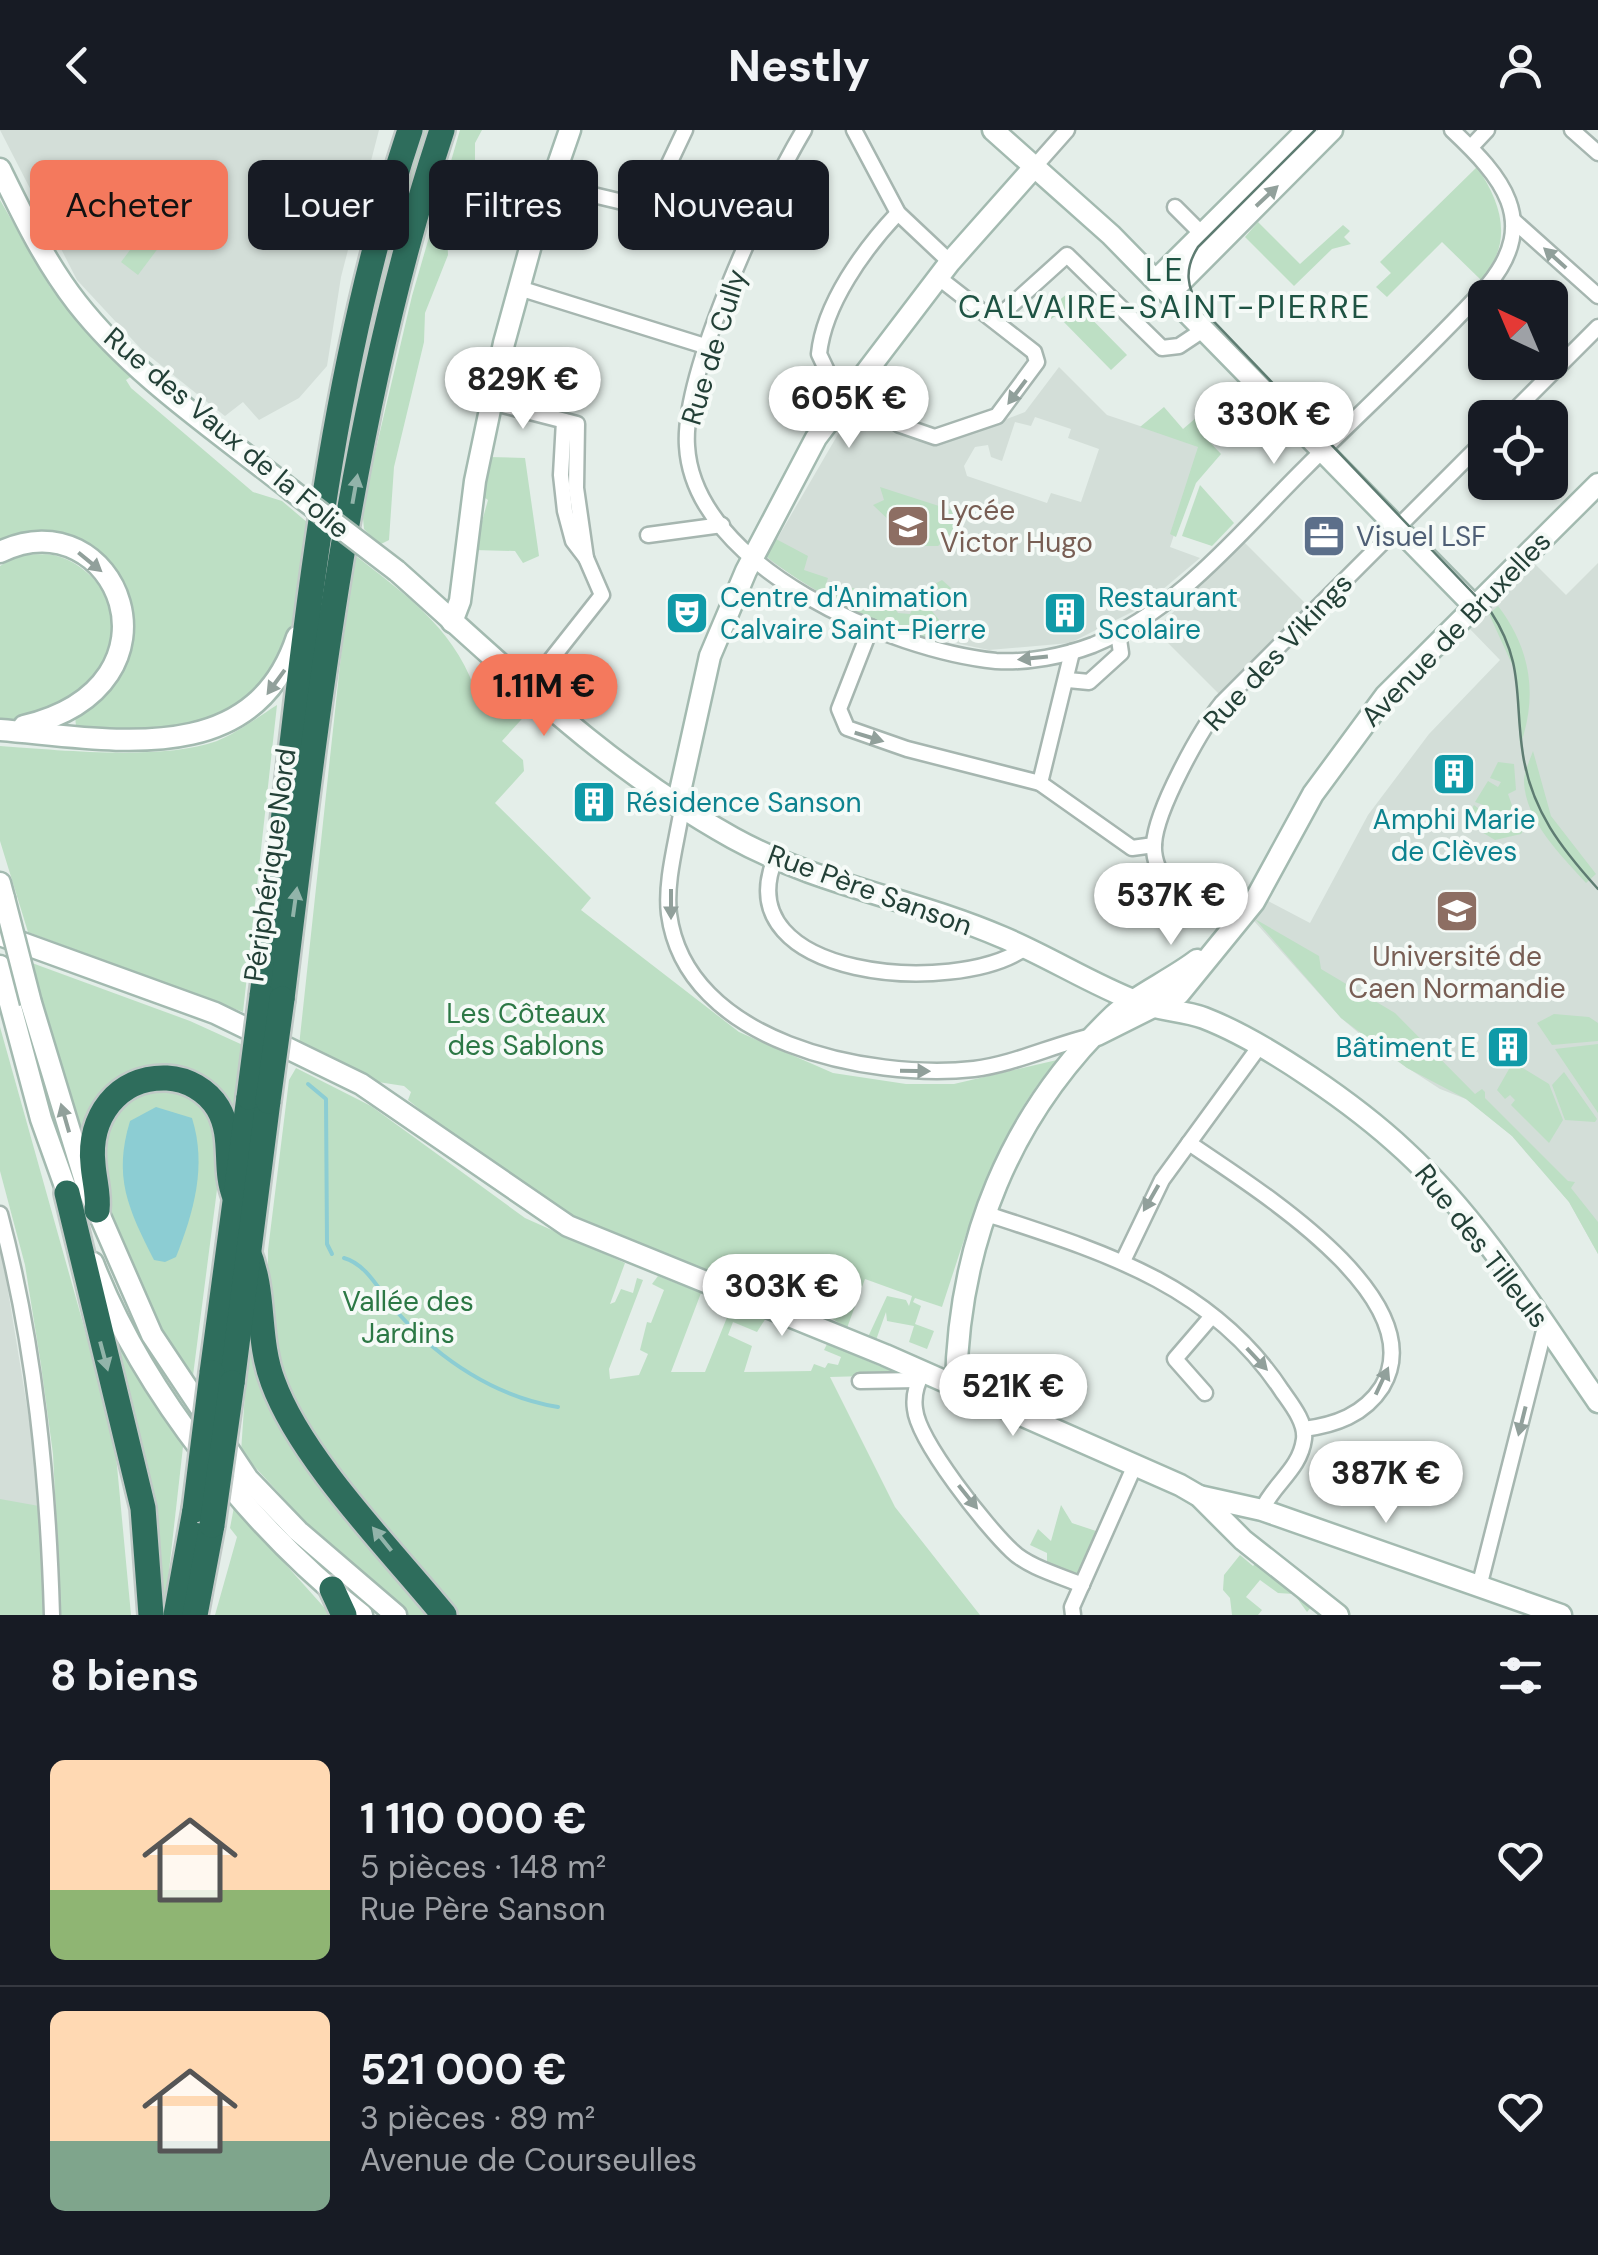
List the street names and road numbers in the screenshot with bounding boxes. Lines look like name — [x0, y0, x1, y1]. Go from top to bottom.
street label: Rue de Cully — [673, 265, 755, 429]
street label: Rue des Vaux de la Folie — [96, 319, 358, 547]
street label: Avenue de Bruxelles — [1353, 523, 1559, 735]
street label: Rue des Vikings — [1195, 565, 1361, 739]
street label: Périphérique Nord — [235, 746, 305, 984]
street label: Rue Père Sanson — [763, 836, 977, 944]
street label: Rue des Tilleuls — [1406, 1157, 1558, 1335]

